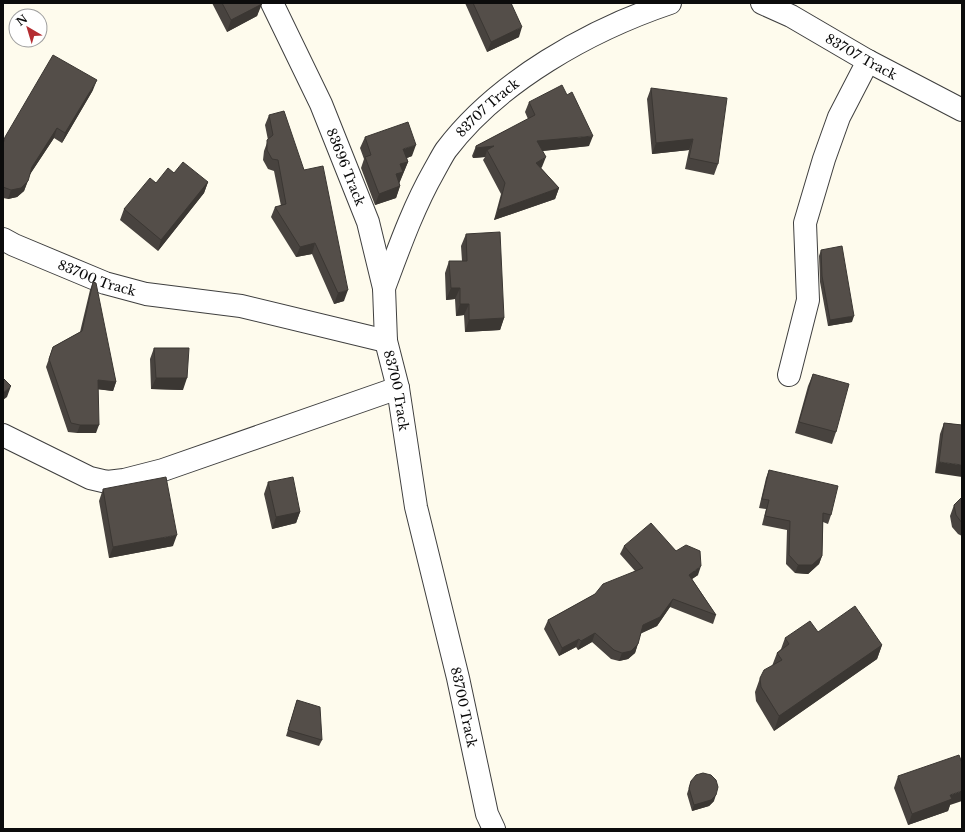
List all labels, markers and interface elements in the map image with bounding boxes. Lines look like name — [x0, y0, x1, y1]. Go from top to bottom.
north arrow — [8, 8, 48, 48]
text: N — [13, 11, 31, 29]
street label: 83707 Track — [822, 30, 900, 84]
street label: 83707 Track — [452, 75, 523, 141]
street label: 83696 Track — [322, 126, 369, 208]
street label: 83700 Track — [55, 256, 138, 300]
street label: 83700 Track — [380, 348, 412, 432]
street label: 83700 Track — [447, 665, 481, 749]

